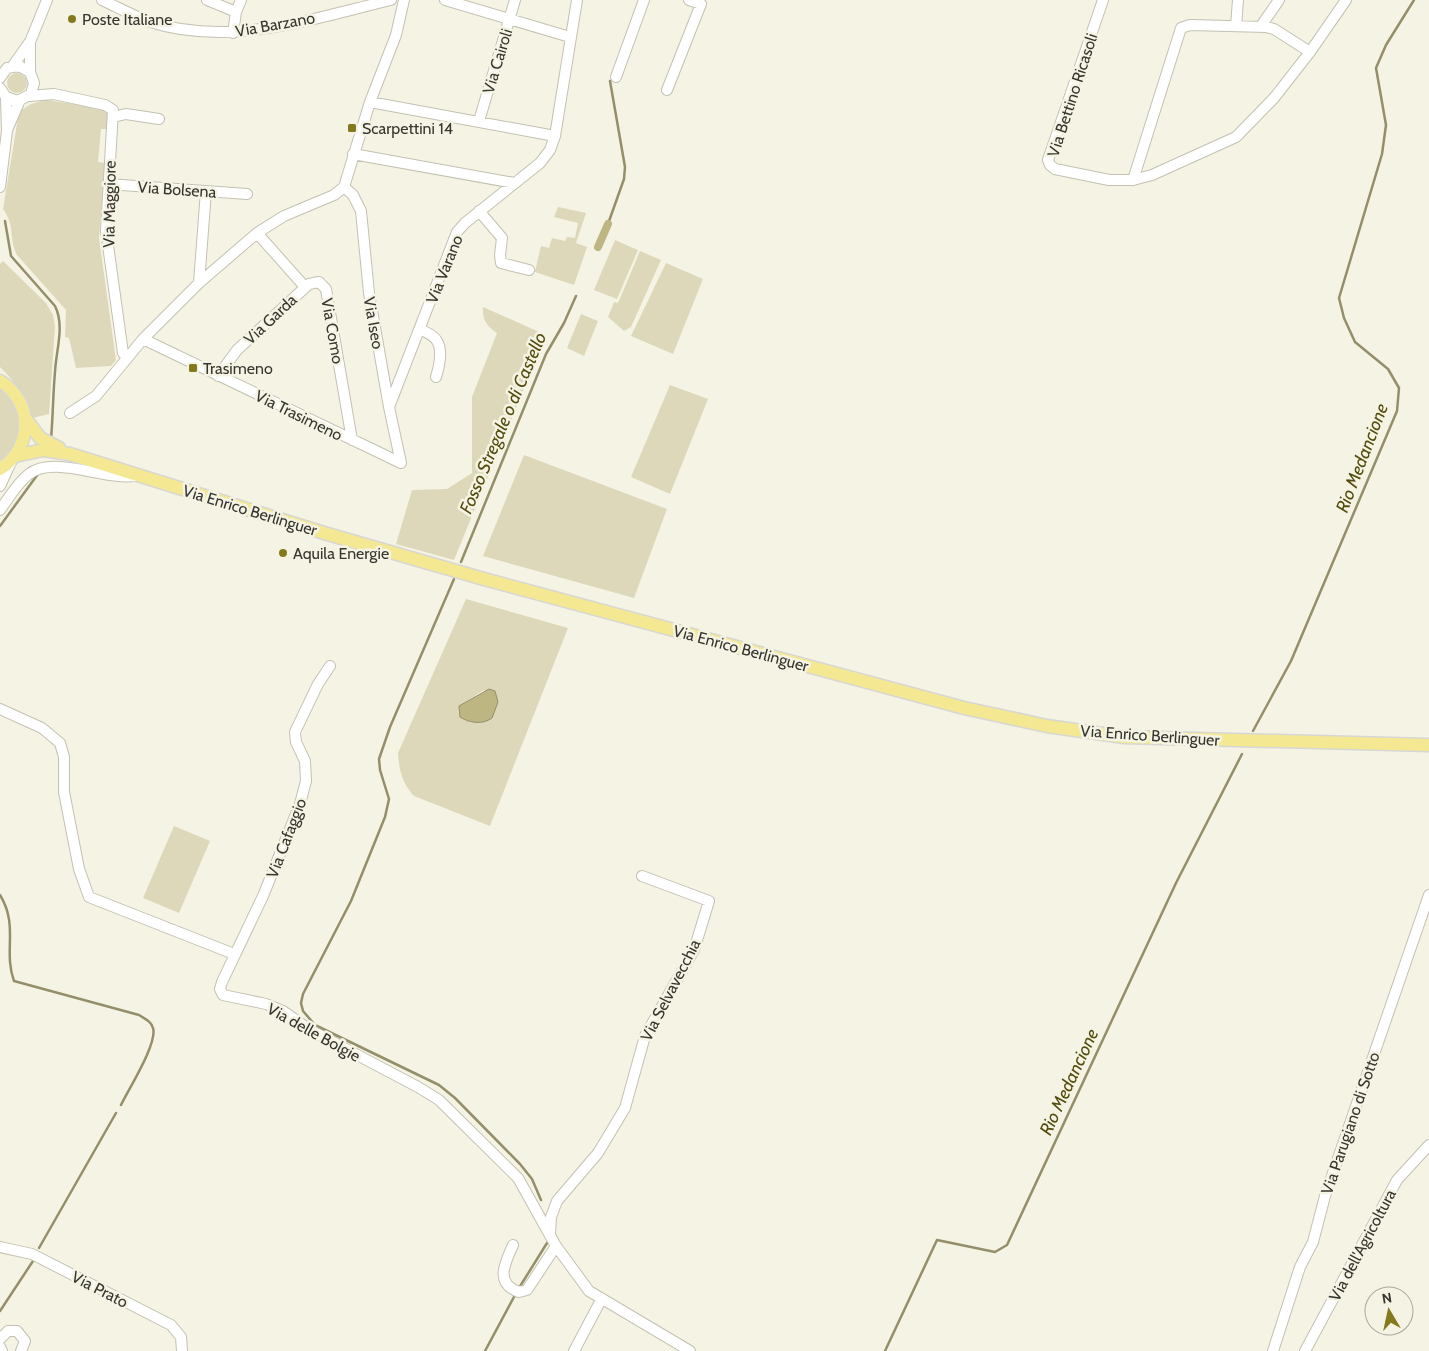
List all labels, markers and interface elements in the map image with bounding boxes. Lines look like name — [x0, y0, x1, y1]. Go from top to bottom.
street label: Via Barzano — [234, 8, 317, 41]
place label: Poste Italiane — [82, 10, 172, 29]
marker: Poste Italiane — [66, 13, 78, 25]
street label: Via Cairoli — [479, 26, 516, 96]
street label: Via Bettino Ricasoli — [1044, 31, 1101, 159]
place label: Scarpettini 14 — [362, 119, 453, 138]
marker: Scarpettini 14 — [346, 122, 358, 134]
street label: Via Maggiore — [99, 160, 120, 248]
street label: Via Bolsena — [137, 177, 217, 202]
street label: Via Varano — [422, 232, 467, 306]
street label: Via Garda — [240, 290, 301, 348]
street label: Via Iseo — [360, 296, 387, 351]
street label: Via Como — [317, 297, 348, 366]
water label: Fosso Stregale o di Castello — [455, 329, 551, 517]
place label: Trasimeno — [203, 359, 273, 378]
marker: Trasimeno — [187, 362, 199, 374]
street label: Via Trasimeno — [252, 386, 346, 445]
water label: Rio Medancione — [1331, 400, 1393, 516]
street label: Via Enrico Berlinguer — [180, 481, 320, 540]
place label: Aquila Energie — [293, 544, 389, 563]
marker: Aquila Energie — [277, 547, 289, 559]
street label: Via Enrico Berlinguer — [671, 621, 812, 676]
street label: Via Enrico Berlinguer — [1080, 721, 1221, 750]
street label: Via Cafaggio — [263, 795, 310, 881]
street label: Via Selvavecchia — [637, 936, 704, 1044]
street label: Via delle Bolgie — [264, 999, 364, 1066]
water label: Rio Medancione — [1035, 1025, 1103, 1139]
street label: Via Parugiano di Sotto — [1317, 1049, 1384, 1197]
street label: Via dell'Agricoltura — [1325, 1186, 1400, 1304]
street label: Via Prato — [68, 1267, 131, 1312]
north arrow — [1364, 1286, 1414, 1336]
text: N — [1381, 1288, 1393, 1308]

